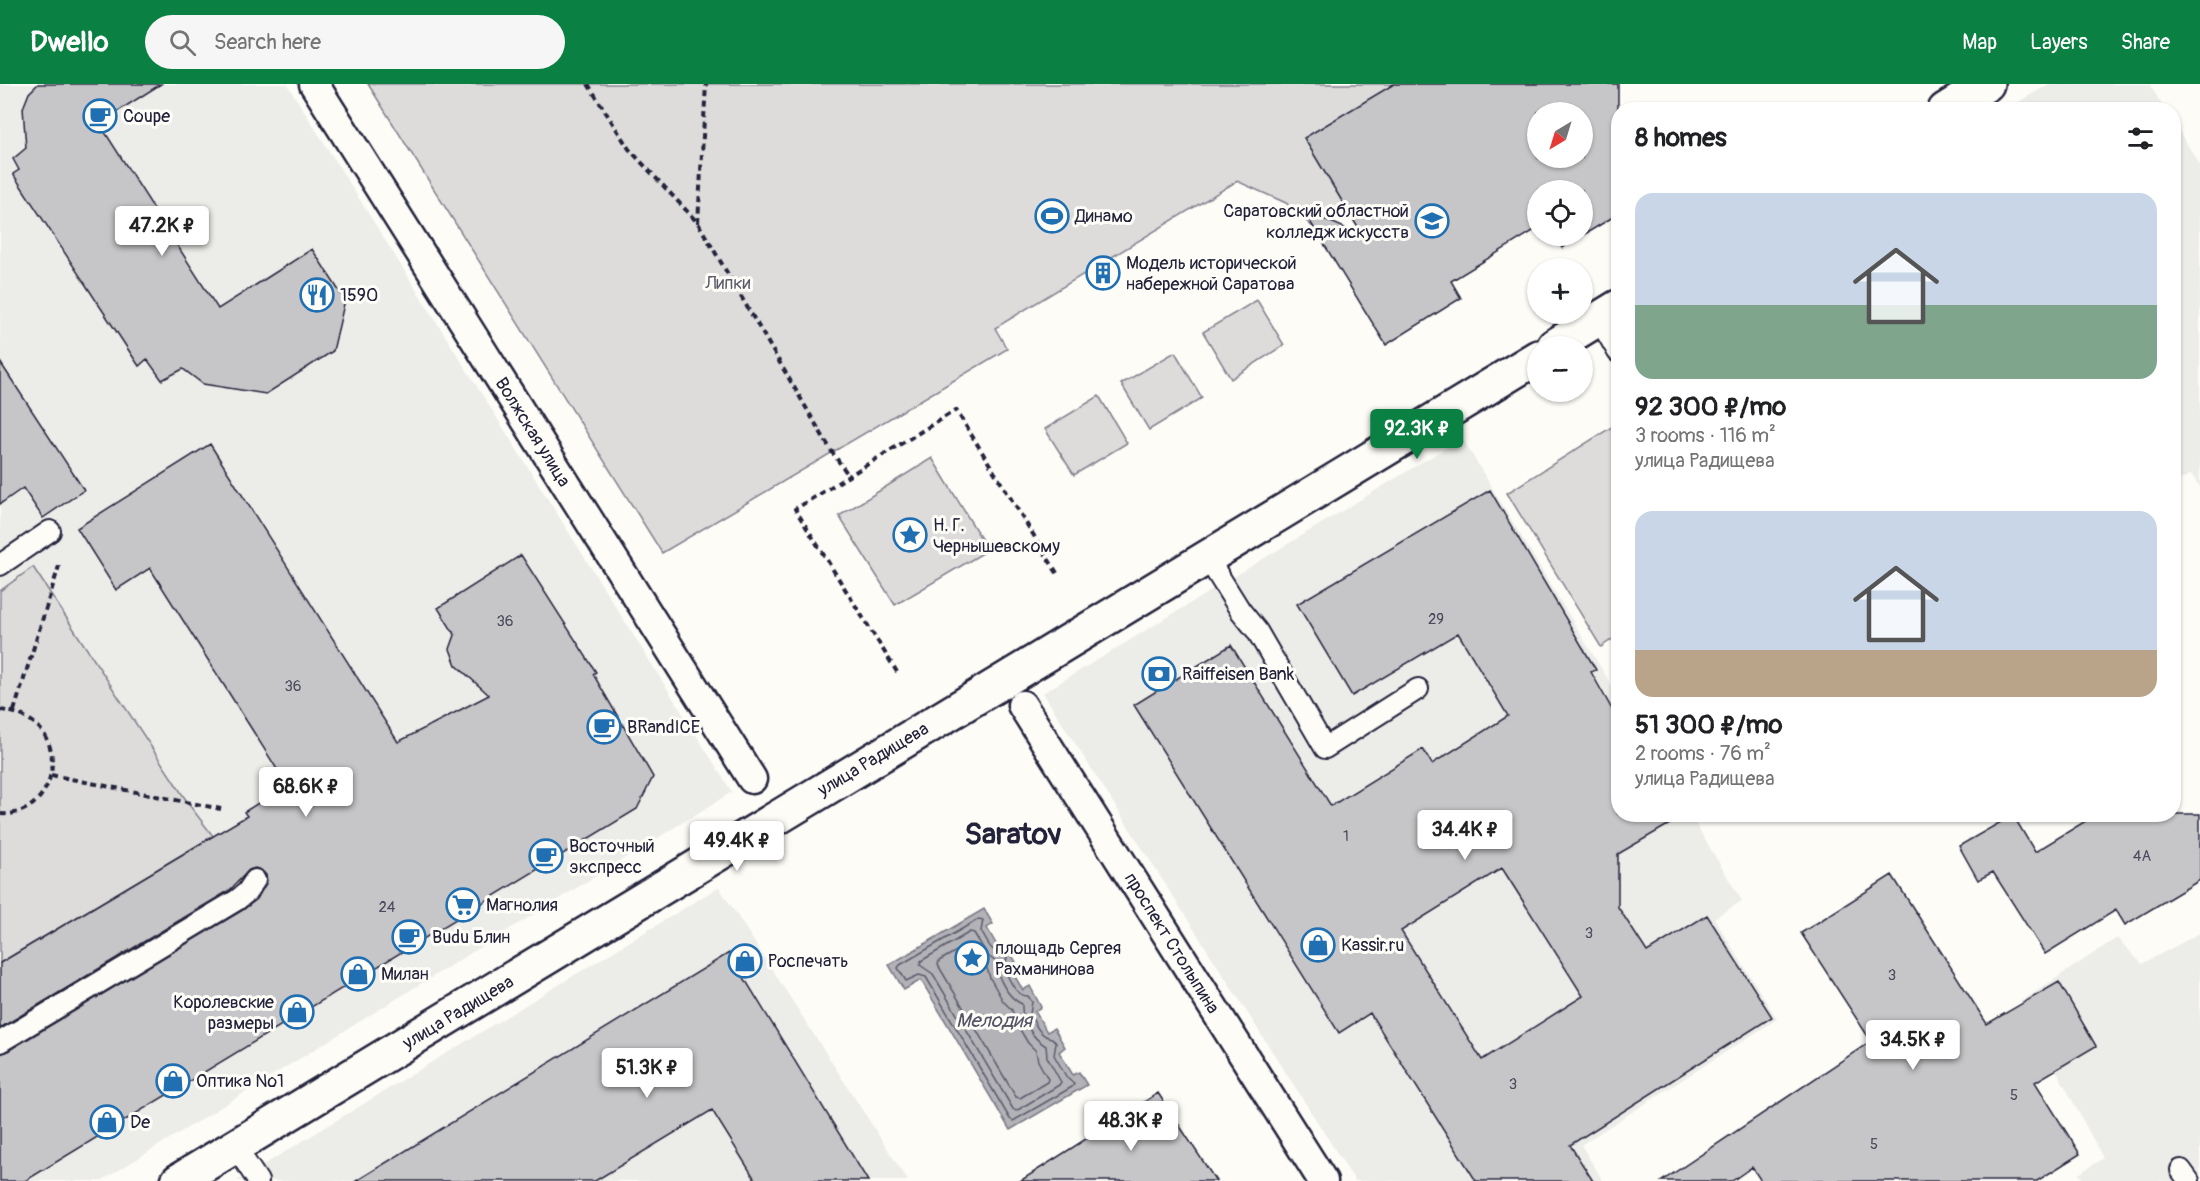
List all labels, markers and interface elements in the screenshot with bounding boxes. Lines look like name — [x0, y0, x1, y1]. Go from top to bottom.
search box — [145, 15, 565, 69]
text: Dwello — [30, 25, 109, 60]
icon: search — [166, 26, 199, 59]
text: Search here — [214, 28, 321, 56]
text: Map — [1962, 29, 1997, 56]
text: Layers — [2030, 29, 2088, 56]
text: Share — [2121, 29, 2170, 56]
cafe icon: Coupe — [82, 98, 118, 134]
north arrow — [1527, 102, 1593, 168]
map controls — [1527, 102, 1593, 402]
place label: Coupe — [123, 105, 170, 128]
text: 8 homes — [1635, 122, 1727, 154]
icon: filters — [2124, 122, 2157, 155]
button: locate — [1527, 180, 1593, 246]
sports icon: Динамо — [1034, 198, 1070, 234]
place label: Саратовский областной колледж искусств — [1223, 200, 1409, 244]
school or university icon: Саратовский областной колледж искусств — [1414, 203, 1450, 239]
place label: Динамо — [1074, 205, 1133, 228]
pin: 47.2K ₽ — [107, 206, 217, 257]
text: 47.2K ₽ — [129, 213, 195, 238]
icon: home — [1842, 232, 1950, 340]
place label: Модель исторической набережной Саратова — [1126, 252, 1297, 296]
building icon: Модель исторической набережной Саратова — [1085, 255, 1121, 291]
button: + — [1527, 258, 1593, 324]
park label: Липки — [704, 272, 751, 295]
restaurant icon: 1590 — [299, 277, 335, 313]
place label: 1590 — [340, 284, 378, 307]
button: − — [1527, 336, 1593, 402]
street label: Волжская улица — [490, 373, 575, 491]
text: 92 300 ₽/mo — [1635, 391, 1786, 423]
pin: 92.3K ₽ — [1362, 409, 1472, 460]
text: 92.3K ₽ — [1384, 416, 1450, 441]
text: 3 rooms · 116 m² — [1635, 423, 1776, 448]
text: улица Радищева — [1635, 448, 1774, 473]
place label: Н. Г. Чернышевскому — [933, 514, 1060, 558]
place icon: Н. Г. Чернышевскому — [892, 517, 928, 553]
icon: home — [1842, 550, 1950, 658]
house number: 29 — [1428, 610, 1444, 629]
house number: 36 — [496, 612, 514, 631]
bank icon: Raiffeisen Bank — [1141, 656, 1177, 692]
place label: Raiffeisen Bank — [1182, 663, 1295, 686]
house number: 36 — [284, 677, 302, 696]
cafe icon: BRandICE — [586, 709, 622, 745]
text: 51 300 ₽/mo — [1635, 709, 1783, 741]
place label: BRandICE — [627, 716, 700, 739]
street label: улица Радищева — [813, 717, 933, 802]
text: 2 rooms · 76 m² — [1635, 741, 1771, 766]
text: улица Радищева — [1635, 766, 1774, 791]
pin: 68.6K ₽ — [251, 767, 361, 818]
text: 68.6K ₽ — [273, 774, 339, 799]
pin: 34.4K ₽ — [1410, 810, 1520, 861]
district label: Saratov — [965, 816, 1061, 853]
text: 34.4K ₽ — [1431, 817, 1499, 842]
pin: 49.4K ₽ — [682, 821, 792, 872]
house number: 1 — [1343, 827, 1349, 846]
text: 49.4K ₽ — [704, 828, 770, 853]
place label: Восточный экспресс — [569, 835, 655, 879]
cafe icon: Восточный экспресс — [528, 838, 564, 874]
house number: 4А — [2133, 847, 2151, 866]
street label: проспект Столыпина — [1119, 868, 1224, 1018]
supermarket icon: Магнолия — [445, 887, 481, 923]
place label: Магнолия — [486, 894, 558, 917]
house number: 24 — [378, 898, 396, 917]
cafe icon: Budu Блин — [391, 919, 427, 955]
house number: 3 — [1585, 924, 1593, 943]
place label: Budu Блин — [432, 926, 510, 949]
shop icon: Kassir.ru — [1300, 927, 1336, 963]
place label: Kassir.ru — [1341, 934, 1404, 957]
place label: площадь Сергея Рахманинова — [995, 937, 1121, 981]
place icon: площадь Сергея Рахманинова — [954, 940, 990, 976]
shop icon: Роспечать — [727, 943, 763, 979]
place label: Роспечать — [768, 950, 849, 973]
shop icon: Милан — [340, 956, 376, 992]
place label: Милан — [381, 963, 429, 986]
house number: 3 — [1888, 966, 1896, 985]
street label: улица Радищева — [398, 970, 518, 1055]
place label: Королевские размеры — [173, 991, 274, 1035]
shop icon: Королевские размеры — [279, 994, 315, 1030]
water label: Мелодия — [956, 1008, 1035, 1033]
pin: 34.5K ₽ — [1858, 1020, 1968, 1071]
text: 34.5K ₽ — [1880, 1027, 1946, 1052]
pin: 51.3K ₽ — [592, 1048, 702, 1099]
text: 51.3K ₽ — [616, 1055, 678, 1080]
shop icon: Оптика №1 — [155, 1063, 191, 1099]
place label: Оптика №1 — [196, 1070, 284, 1093]
house number: 3 — [1509, 1075, 1517, 1094]
house number: 5 — [2010, 1086, 2018, 1105]
pin: 48.3K ₽ — [1076, 1101, 1186, 1152]
shop icon: De — [89, 1104, 125, 1140]
text: 48.3K ₽ — [1098, 1108, 1164, 1133]
place label: De — [130, 1111, 150, 1134]
house number: 5 — [1870, 1135, 1878, 1154]

